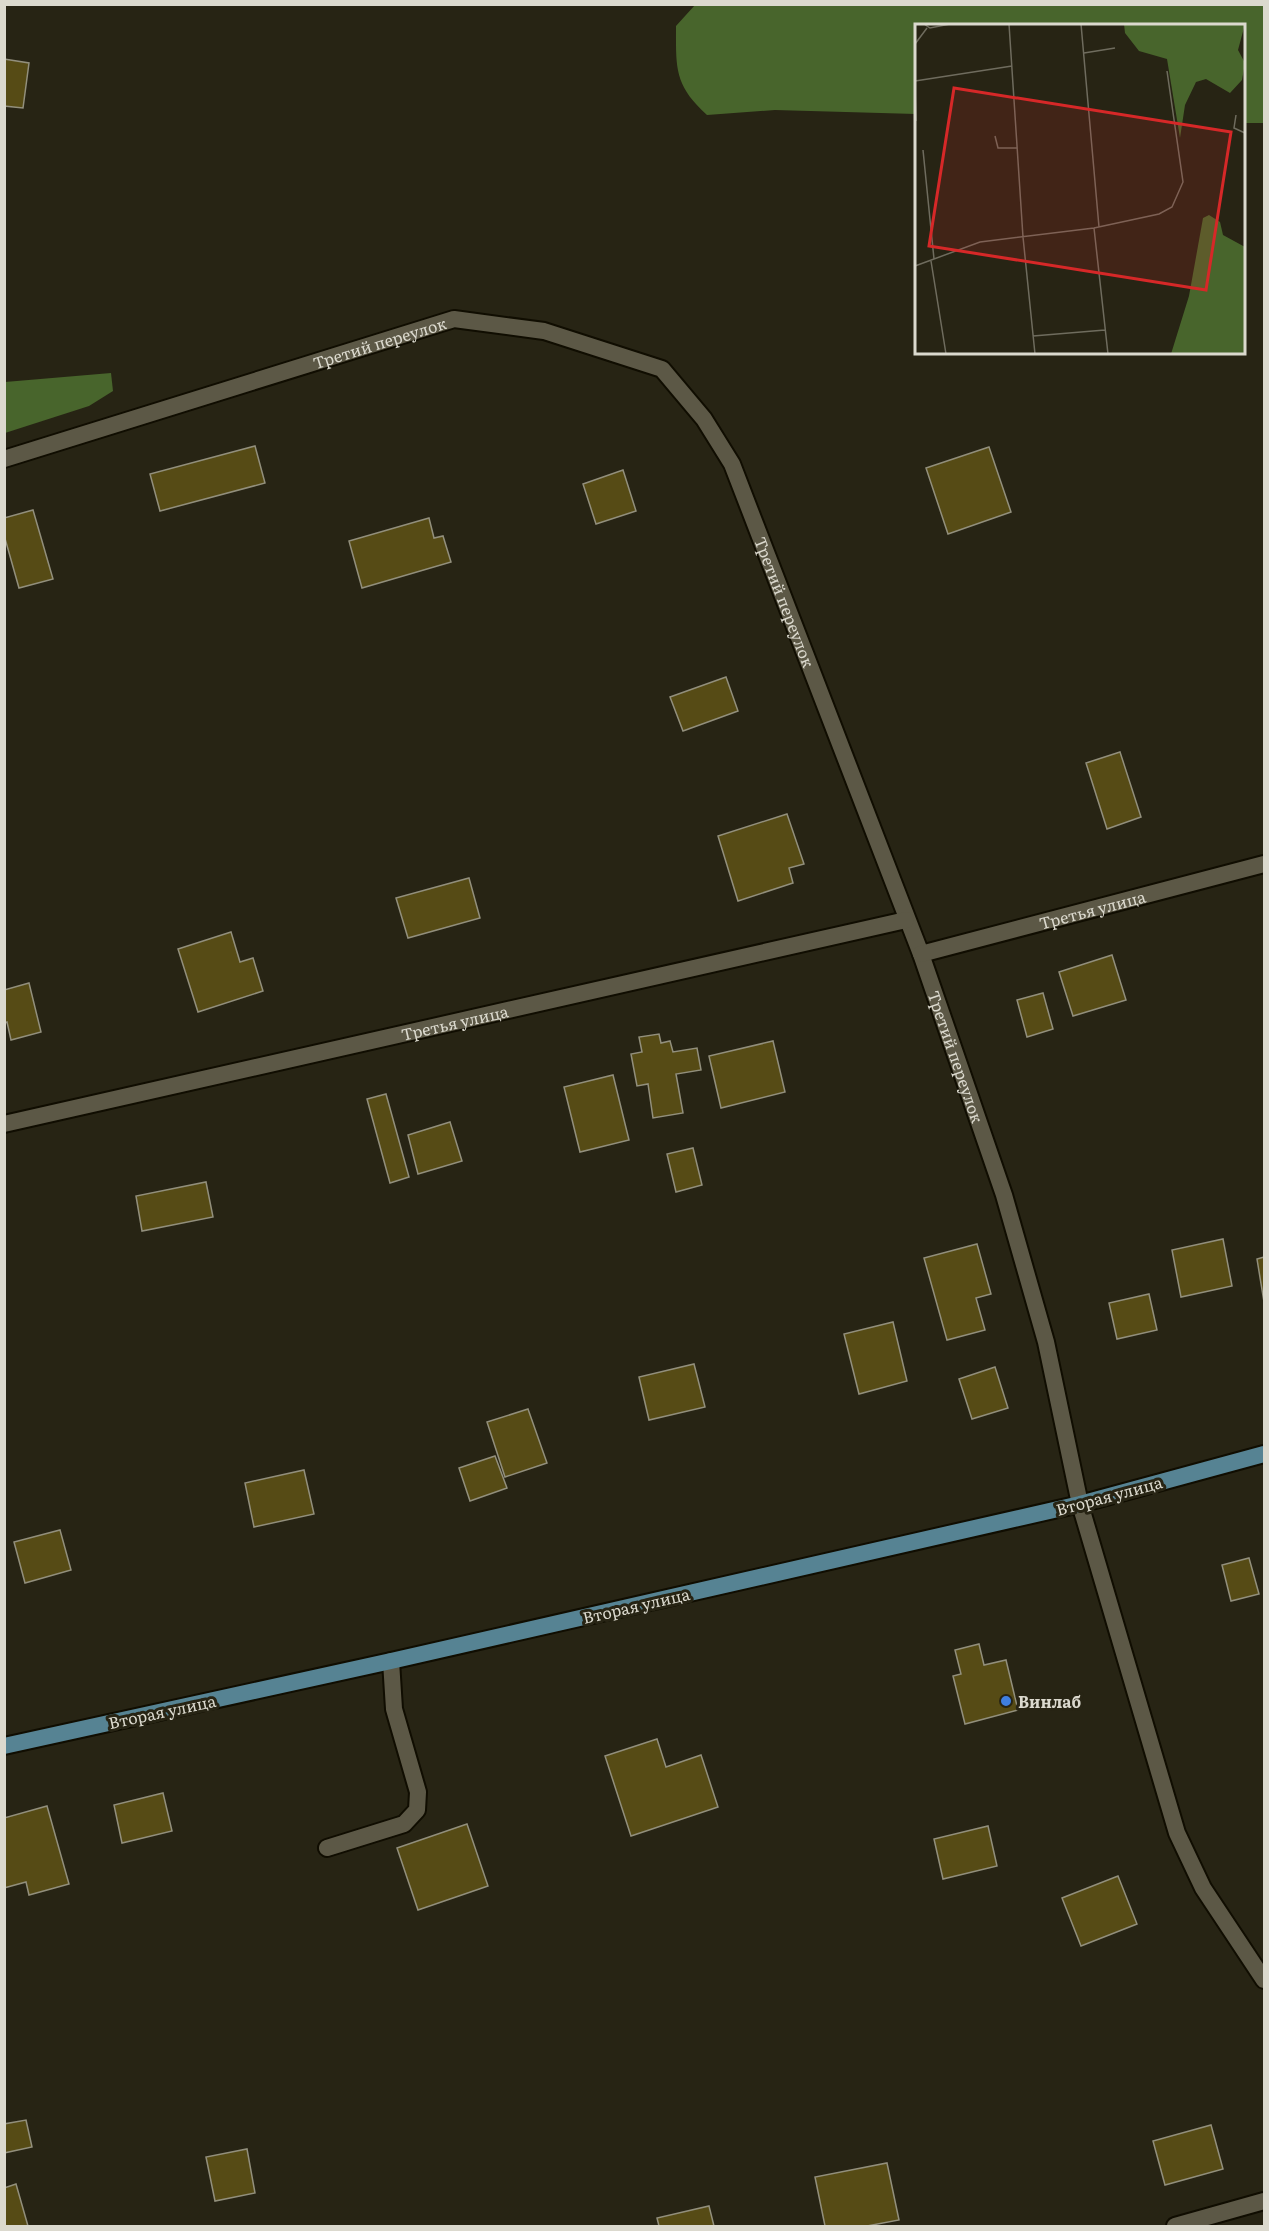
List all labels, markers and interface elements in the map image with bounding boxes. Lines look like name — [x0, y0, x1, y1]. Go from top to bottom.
inset map — [915, 24, 1245, 354]
street label: Третий переулок — [310, 310, 449, 374]
street label: Третий переулок — [749, 533, 821, 671]
street label: Третья улица — [1036, 883, 1149, 935]
street label: Третий переулок — [922, 987, 990, 1126]
street label: Третья улица — [399, 998, 511, 1046]
street label: Вторая улица — [1053, 1469, 1165, 1521]
street label: Вторая улица — [580, 1581, 692, 1629]
street label: Вторая улица — [106, 1688, 218, 1734]
place label: Винлаб — [1018, 1689, 1081, 1713]
marker: Винлаб — [999, 1694, 1013, 1708]

